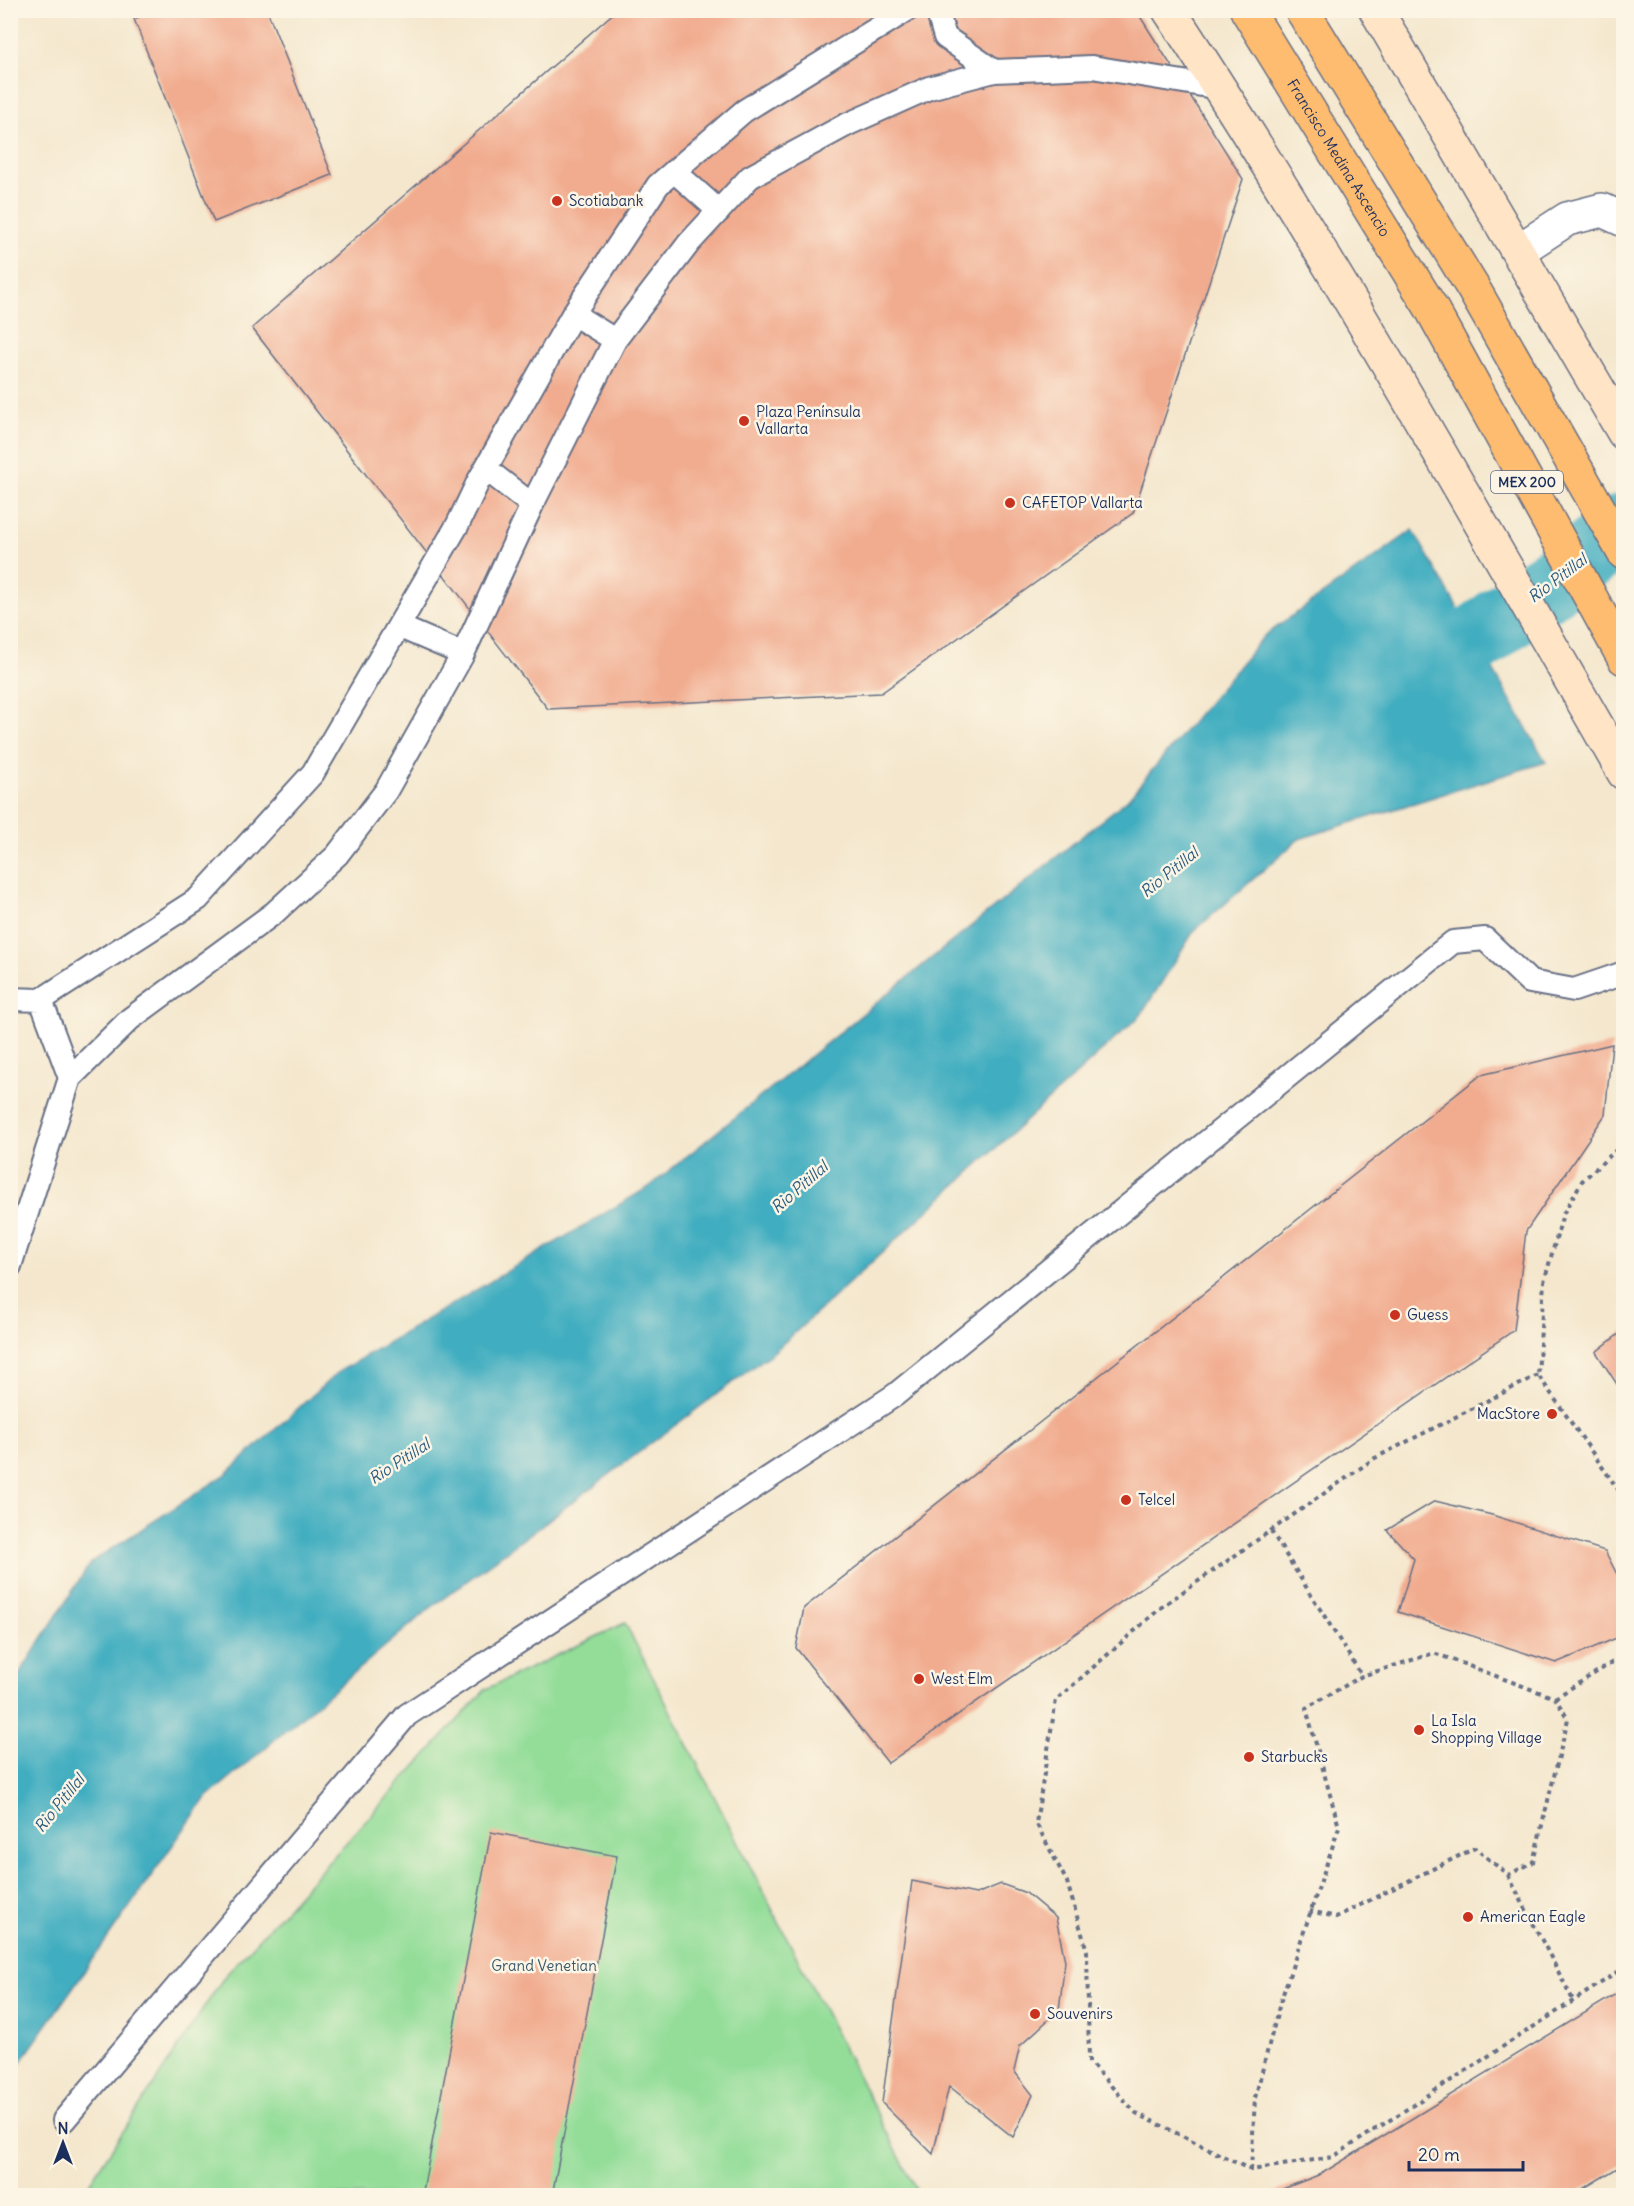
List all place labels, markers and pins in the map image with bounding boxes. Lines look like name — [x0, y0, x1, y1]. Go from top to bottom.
place label: Scotiabank — [569, 191, 644, 210]
marker: Scotiabank — [550, 194, 564, 208]
place label: Plaza Península Vallarta — [756, 402, 861, 438]
marker: Plaza Península Vallarta — [737, 414, 751, 428]
place label: CAFETOP Vallarta — [1022, 493, 1143, 512]
marker: CAFETOP Vallarta — [1003, 496, 1017, 510]
place label: Guess — [1407, 1305, 1448, 1324]
marker: Guess — [1388, 1308, 1402, 1322]
place label: MacStore — [1477, 1404, 1540, 1423]
marker: MacStore — [1545, 1407, 1559, 1421]
place label: Telcel — [1138, 1490, 1175, 1509]
marker: Telcel — [1119, 1493, 1133, 1507]
place label: West Elm — [931, 1669, 993, 1688]
marker: West Elm — [912, 1672, 926, 1686]
place label: La Isla Shopping Village — [1431, 1711, 1542, 1747]
marker: La Isla Shopping Village — [1412, 1723, 1426, 1737]
place label: Starbucks — [1261, 1747, 1328, 1766]
marker: Starbucks — [1242, 1750, 1256, 1764]
place label: American Eagle — [1480, 1907, 1586, 1926]
marker: American Eagle — [1461, 1910, 1475, 1924]
place label: Souvenirs — [1047, 2004, 1113, 2023]
marker: Souvenirs — [1028, 2007, 1042, 2021]

